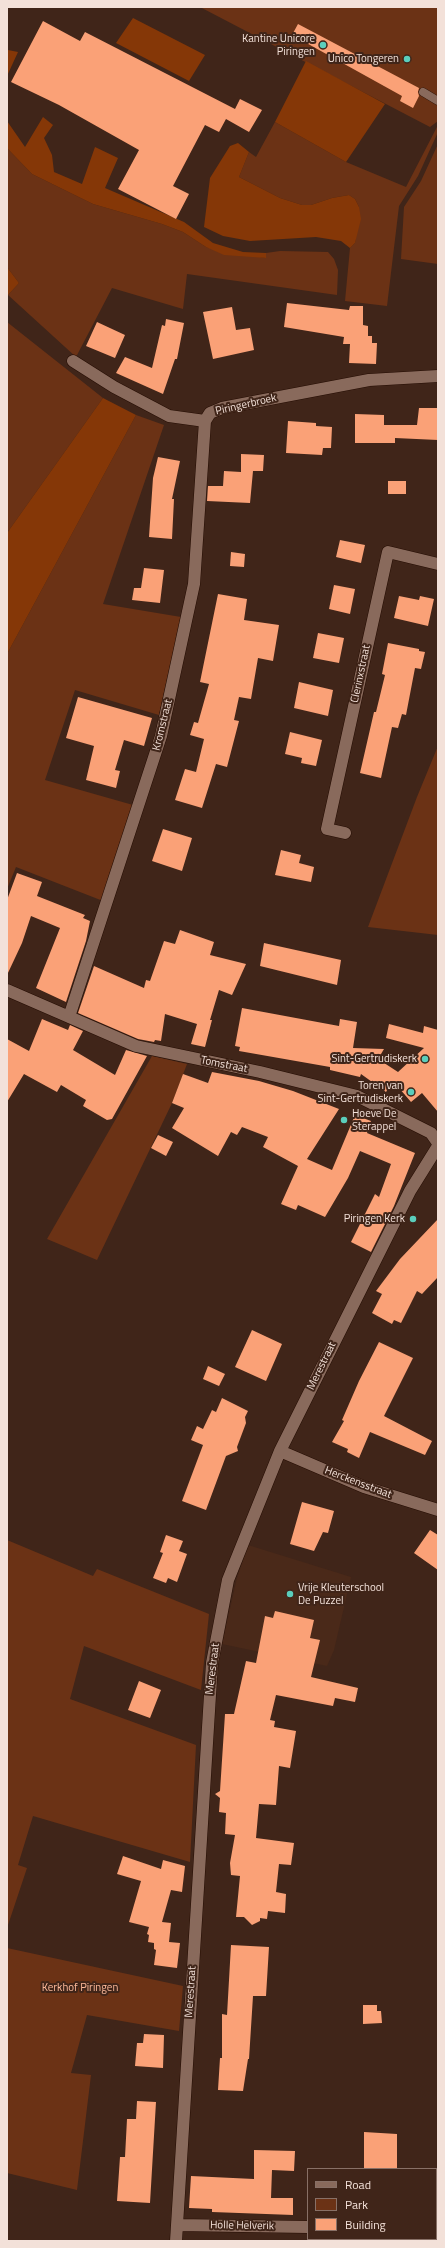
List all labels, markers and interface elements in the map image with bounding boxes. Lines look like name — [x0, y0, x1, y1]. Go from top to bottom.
place label: Kantine Unicore Piringen — [242, 32, 315, 58]
marker: Kantine Unicore Piringen — [318, 40, 328, 50]
place label: Unico Tongeren — [328, 52, 399, 66]
marker: Unico Tongeren — [402, 54, 412, 64]
street label: Piringerbroek — [214, 392, 278, 418]
street label: Clerinxstraat — [348, 644, 374, 704]
street label: Kromstraat — [150, 698, 176, 752]
place label: Sint-Gertrudiskerk — [332, 1052, 417, 1066]
street label: Tomstraat — [199, 1054, 249, 1076]
marker: Sint-Gertrudiskerk — [420, 1054, 430, 1064]
place label: Toren van Sint-Gertrudiskerk — [318, 1079, 403, 1105]
marker: Toren van Sint-Gertrudiskerk — [406, 1087, 416, 1097]
place label: Hoeve De Sterappel — [352, 1107, 396, 1133]
marker: Hoeve De Sterappel — [339, 1115, 349, 1125]
place label: Piringen Kerk — [344, 1212, 405, 1226]
marker: Piringen Kerk — [408, 1214, 418, 1224]
street label: Merestraat — [305, 1340, 339, 1392]
street label: Herckensstraat — [323, 1464, 393, 1502]
place label: Vrije Kleuterschool De Puzzel — [298, 1581, 384, 1607]
marker: Vrije Kleuterschool De Puzzel — [285, 1589, 295, 1599]
street label: Merestraat — [203, 1643, 223, 1695]
street label: Merestraat — [183, 1966, 199, 2018]
park label: Kerkhof Piringen — [42, 1981, 118, 1995]
legend — [307, 2168, 437, 2240]
text: Road — [345, 2175, 371, 2194]
text: Park — [345, 2195, 368, 2214]
text: Building — [345, 2215, 386, 2234]
street label: Holle Helverik — [210, 2219, 274, 2233]

